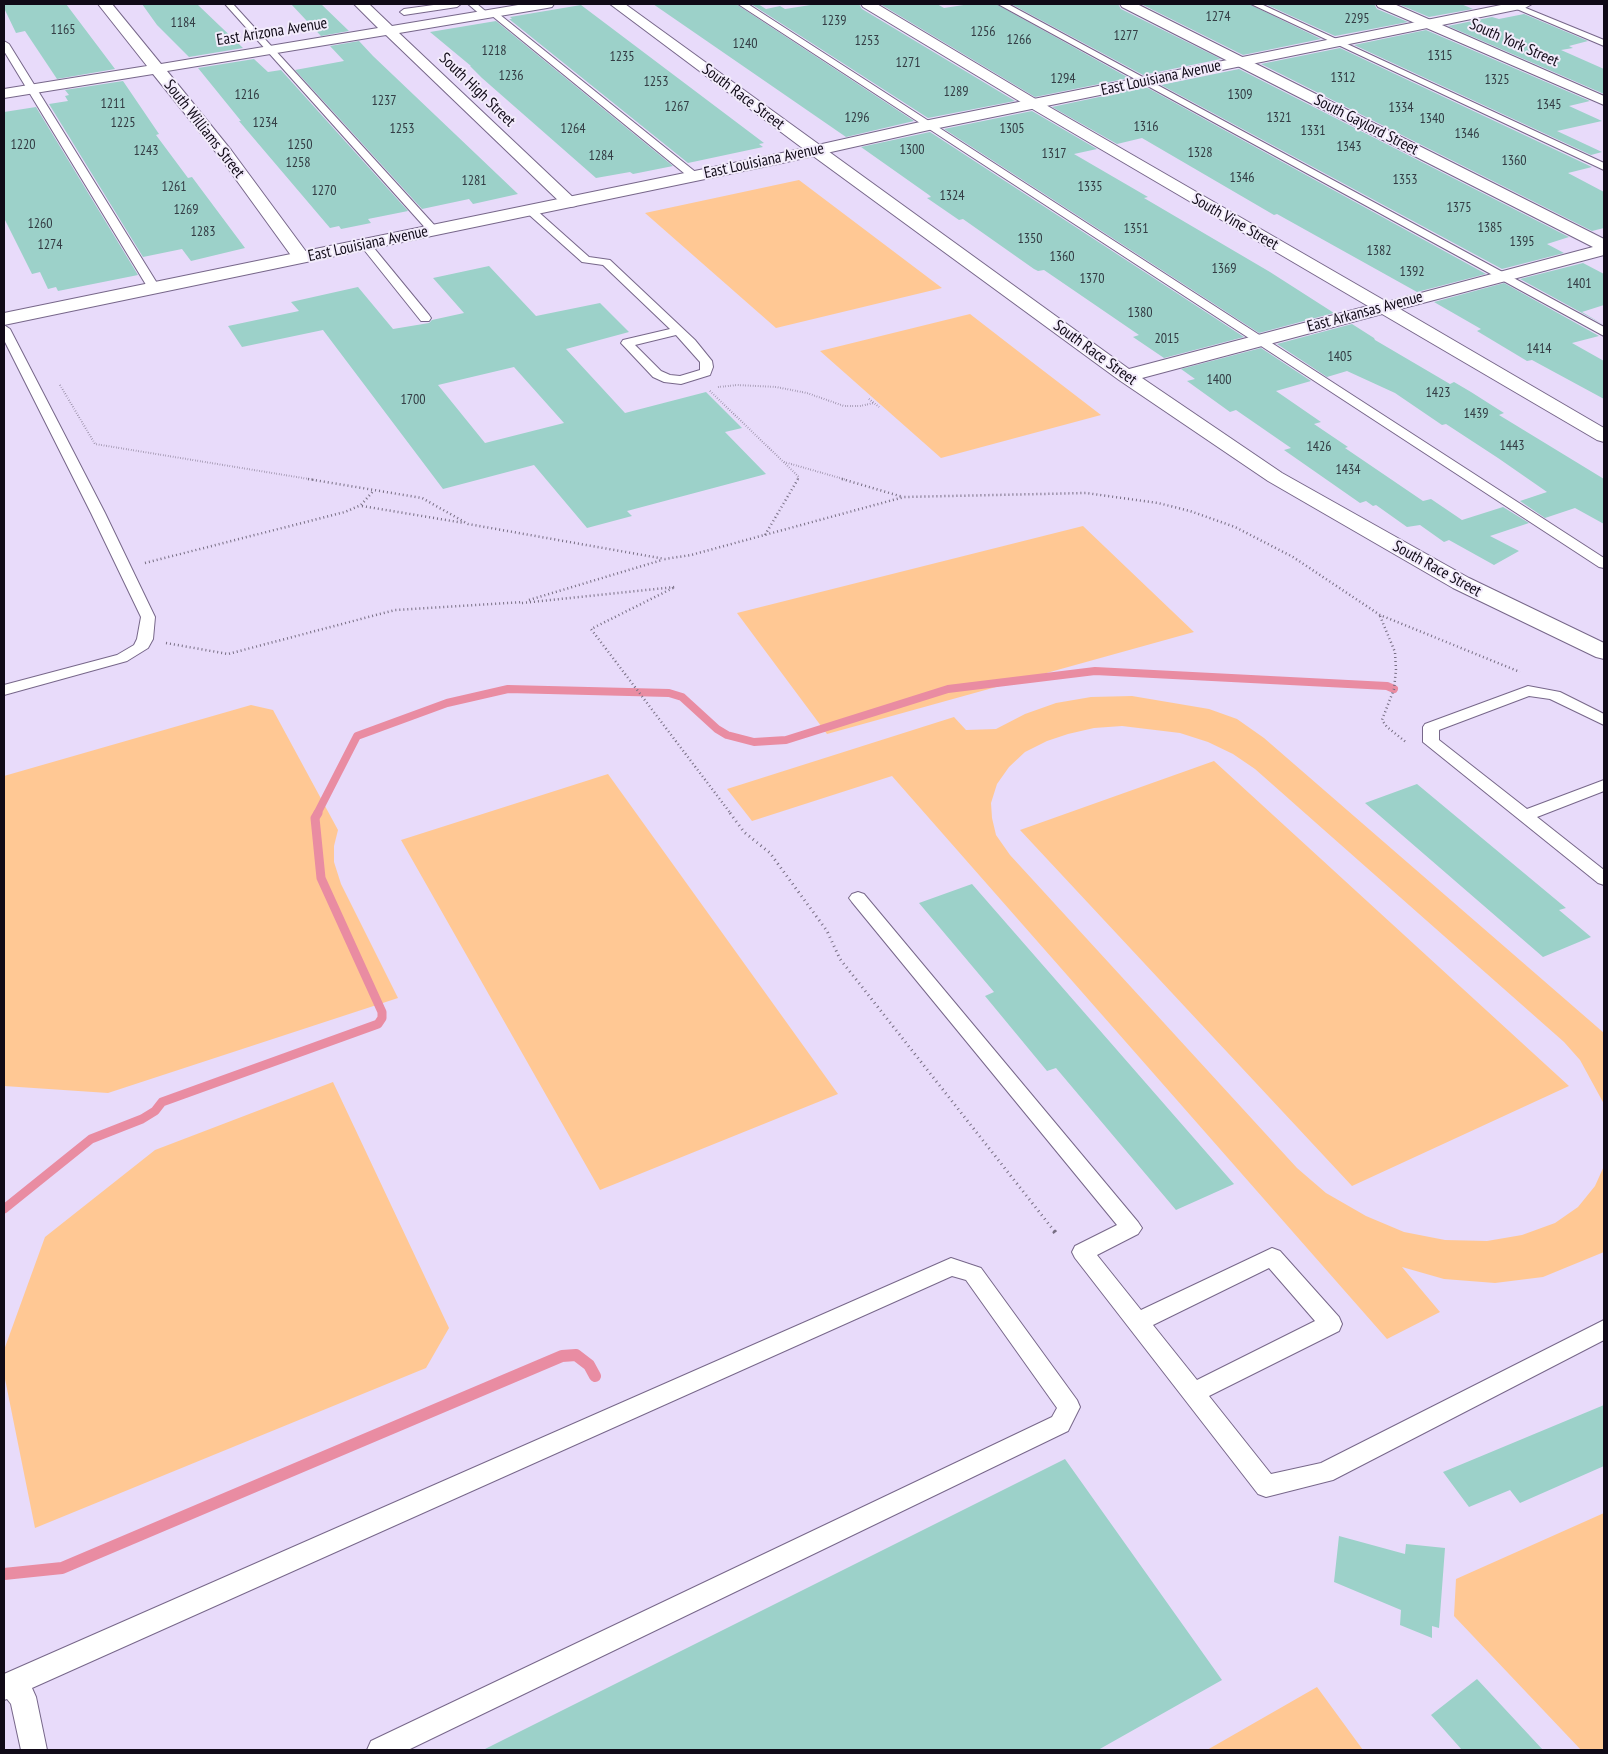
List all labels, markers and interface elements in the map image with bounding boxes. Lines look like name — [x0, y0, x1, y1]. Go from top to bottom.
house number: 1274 — [1205, 9, 1231, 25]
house number: 2295 — [1344, 11, 1370, 27]
house number: 1239 — [821, 13, 847, 29]
street label: East Arizona Avenue — [215, 14, 329, 50]
house number: 1184 — [170, 15, 196, 31]
street label: South York Street — [1466, 15, 1562, 71]
house number: 1165 — [50, 22, 76, 38]
house number: 1256 — [970, 24, 996, 40]
house number: 1277 — [1113, 28, 1139, 44]
house number: 1266 — [1006, 32, 1032, 48]
house number: 1253 — [854, 33, 880, 49]
house number: 1240 — [732, 36, 758, 52]
house number: 1218 — [481, 43, 507, 59]
house number: 1315 — [1427, 48, 1453, 64]
street label: South High Street — [435, 49, 519, 131]
house number: 1235 — [609, 49, 635, 65]
house number: 1271 — [895, 55, 921, 71]
street label: East Louisiana Avenue — [1099, 56, 1223, 100]
street label: South Race Street — [698, 60, 788, 134]
house number: 1236 — [498, 68, 524, 84]
house number: 1312 — [1330, 70, 1356, 86]
house number: 1294 — [1050, 71, 1076, 87]
house number: 1325 — [1484, 72, 1510, 88]
house number: 1253 — [643, 74, 669, 90]
street label: South Williams Street — [160, 76, 248, 182]
house number: 1289 — [943, 84, 969, 100]
house number: 1216 — [234, 87, 260, 103]
house number: 1309 — [1227, 87, 1253, 103]
street label: South Gaylord Street — [1311, 91, 1421, 159]
house number: 1237 — [371, 93, 397, 109]
house number: 1211 — [100, 96, 126, 112]
house number: 1345 — [1536, 97, 1562, 113]
house number: 1267 — [664, 99, 690, 115]
house number: 1334 — [1388, 100, 1414, 116]
house number: 1296 — [844, 110, 870, 126]
house number: 1321 — [1266, 110, 1292, 126]
house number: 1340 — [1419, 111, 1445, 127]
house number: 1225 — [110, 115, 136, 131]
house number: 1234 — [252, 115, 278, 131]
house number: 1316 — [1133, 119, 1159, 135]
house number: 1253 — [389, 121, 415, 137]
house number: 1264 — [560, 121, 586, 137]
house number: 1305 — [999, 121, 1025, 137]
house number: 1331 — [1300, 123, 1326, 139]
house number: 1346 — [1454, 126, 1480, 142]
house number: 1220 — [10, 137, 36, 153]
house number: 1250 — [287, 137, 313, 153]
street label: East Louisiana Avenue — [702, 139, 826, 183]
house number: 1343 — [1336, 139, 1362, 155]
house number: 1300 — [899, 142, 925, 158]
house number: 1243 — [133, 143, 159, 159]
house number: 1328 — [1187, 145, 1213, 161]
house number: 1317 — [1041, 146, 1067, 162]
house number: 1284 — [588, 148, 614, 164]
house number: 1360 — [1501, 153, 1527, 169]
house number: 1258 — [285, 155, 311, 171]
house number: 1346 — [1229, 170, 1255, 186]
house number: 1353 — [1392, 172, 1418, 188]
house number: 1281 — [461, 173, 487, 189]
house number: 1261 — [161, 179, 187, 195]
house number: 1335 — [1077, 179, 1103, 195]
house number: 1270 — [311, 183, 337, 199]
house number: 1324 — [939, 188, 965, 204]
street label: South Vine Street — [1188, 190, 1282, 254]
house number: 1375 — [1446, 200, 1472, 216]
house number: 1269 — [173, 202, 199, 218]
house number: 1260 — [27, 216, 53, 232]
house number: 1385 — [1477, 220, 1503, 236]
house number: 1351 — [1123, 221, 1149, 237]
street label: East Louisiana Avenue — [306, 222, 430, 266]
house number: 1283 — [190, 224, 216, 240]
house number: 1350 — [1017, 231, 1043, 247]
house number: 1395 — [1509, 234, 1535, 250]
house number: 1274 — [37, 237, 63, 253]
house number: 1382 — [1366, 243, 1392, 259]
house number: 1360 — [1049, 249, 1075, 265]
house number: 1369 — [1211, 261, 1237, 277]
house number: 1392 — [1399, 264, 1425, 280]
house number: 1370 — [1079, 271, 1105, 287]
house number: 1401 — [1566, 276, 1592, 292]
street label: East Arkansas Avenue — [1305, 287, 1425, 337]
house number: 1380 — [1127, 305, 1153, 321]
street label: South Race Street — [1050, 316, 1140, 390]
house number: 2015 — [1154, 331, 1180, 347]
house number: 1414 — [1526, 341, 1552, 357]
house number: 1405 — [1327, 349, 1353, 365]
house number: 1400 — [1206, 372, 1232, 388]
house number: 1423 — [1425, 385, 1451, 401]
house number: 1700 — [400, 392, 426, 408]
house number: 1439 — [1463, 406, 1489, 422]
house number: 1443 — [1499, 438, 1525, 454]
house number: 1426 — [1306, 439, 1332, 455]
house number: 1434 — [1335, 462, 1361, 478]
street label: South Race Street — [1389, 537, 1485, 601]

